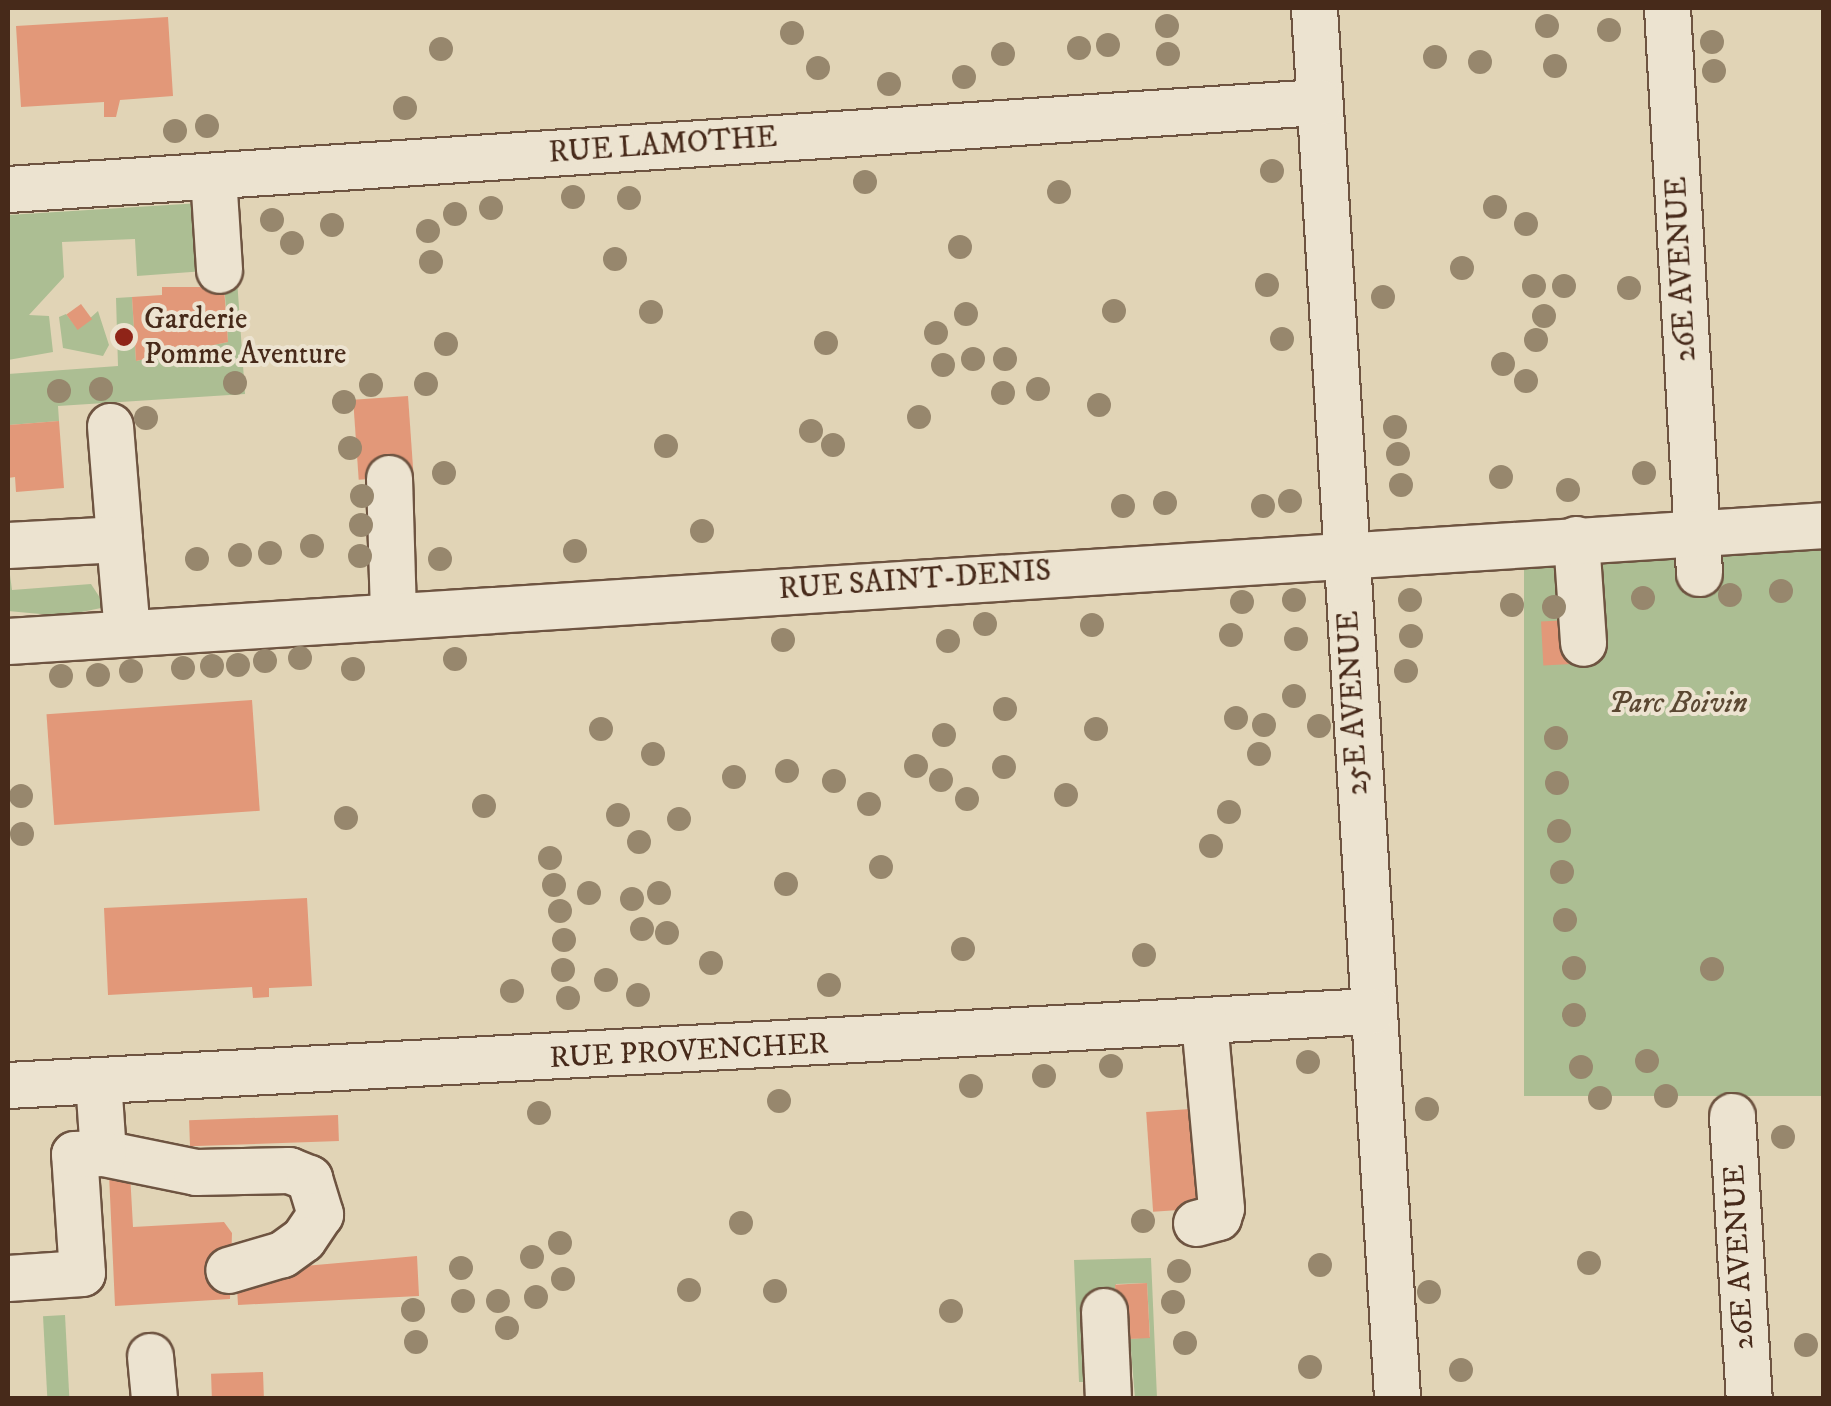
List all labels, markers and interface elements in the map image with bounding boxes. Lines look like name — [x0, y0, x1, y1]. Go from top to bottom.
street label: RUE LAMOTHE — [547, 120, 779, 172]
street label: 26E AVENUE — [1659, 175, 1705, 363]
place label: Garderie Pomme Aventure — [144, 302, 347, 372]
marker: Garderie Pomme Aventure — [113, 326, 135, 348]
street label: RUE SAINT-DENIS — [778, 554, 1052, 608]
street label: 25E AVENUE — [1331, 610, 1377, 796]
park label: Parc Boivin — [1608, 686, 1748, 722]
street label: RUE PROVENCHER — [549, 1027, 829, 1077]
street label: 26E AVENUE — [1717, 1163, 1763, 1351]

